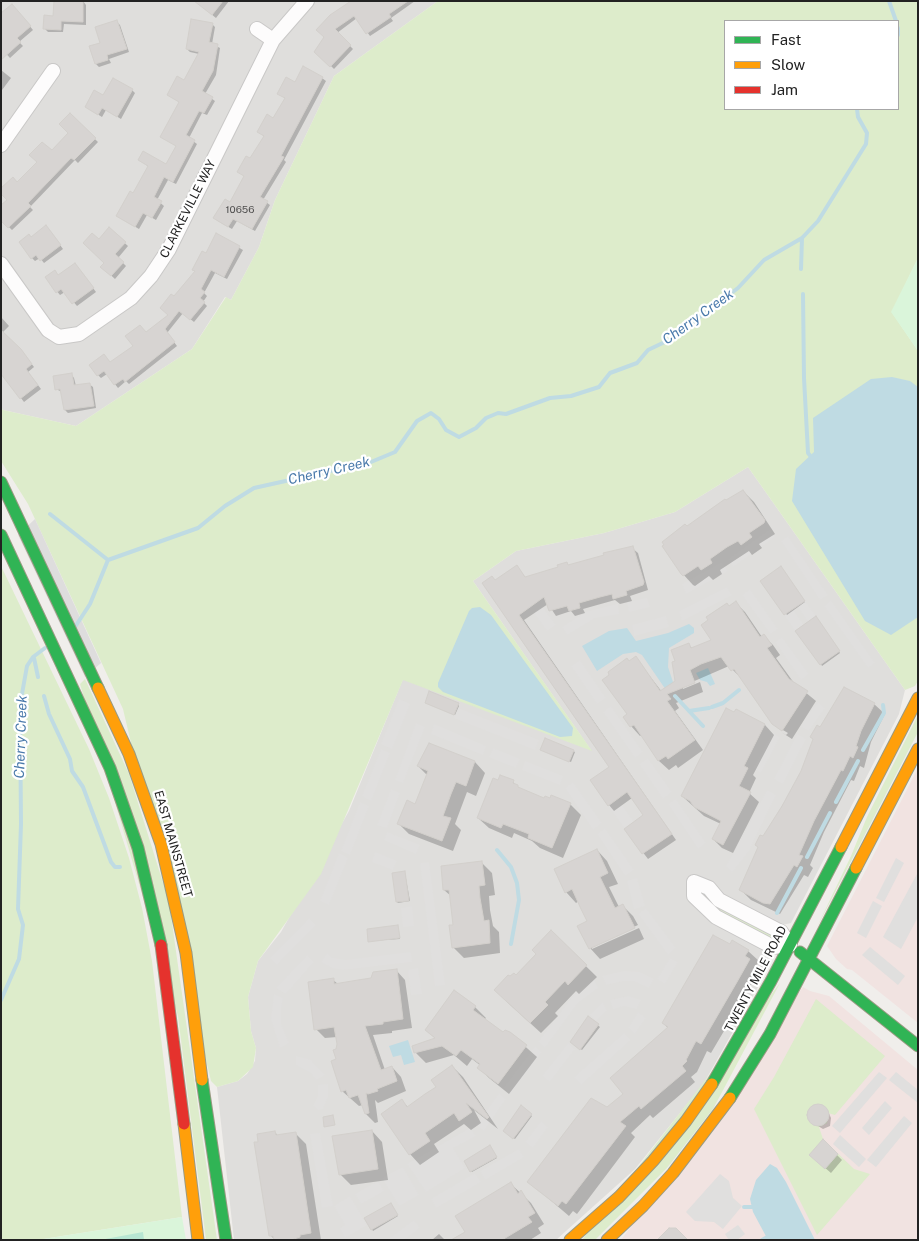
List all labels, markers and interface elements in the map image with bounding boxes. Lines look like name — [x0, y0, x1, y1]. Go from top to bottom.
legend — [724, 20, 899, 110]
text: Fast — [771, 31, 801, 48]
text: Slow — [771, 56, 805, 73]
text: Jam — [771, 81, 798, 98]
street label: CLARKEVILLE WAY — [157, 157, 219, 261]
house number: 10656 — [226, 204, 254, 216]
water label: Cherry Creek — [659, 286, 737, 348]
water label: Cherry Creek — [286, 453, 372, 489]
water label: Cherry Creek — [11, 695, 31, 779]
street label: EAST MAINSTREET — [151, 789, 195, 899]
street label: TWENTY MILE ROAD — [722, 924, 790, 1034]

